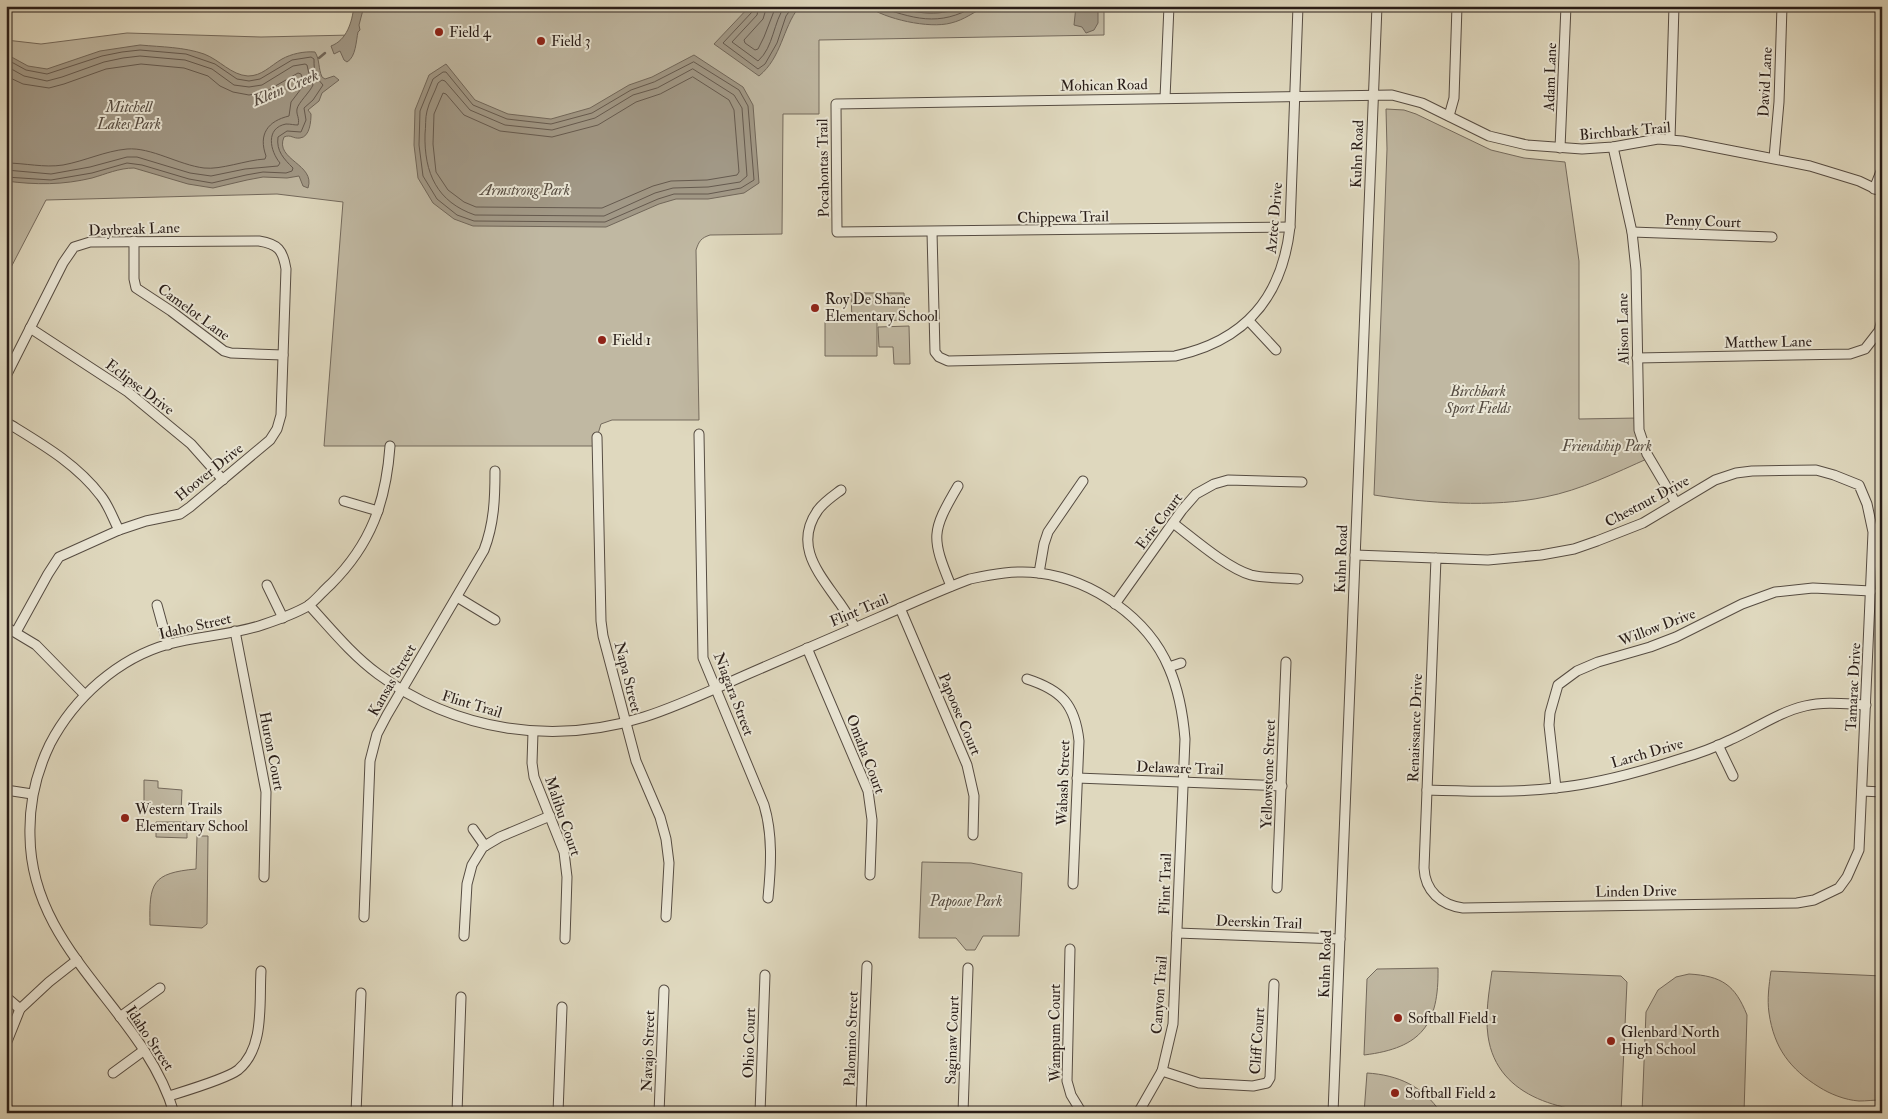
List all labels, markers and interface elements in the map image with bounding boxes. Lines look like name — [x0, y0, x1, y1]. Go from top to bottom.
place label: Field 4 — [449, 23, 492, 42]
marker: Field 4 — [433, 26, 445, 38]
place label: Field 3 — [551, 32, 591, 51]
marker: Field 3 — [535, 35, 547, 47]
street label: Adam Lane — [1540, 42, 1561, 113]
street label: David Lane — [1754, 47, 1777, 118]
water label: Klein Creek — [248, 65, 322, 111]
street label: Mohican Road — [1060, 75, 1149, 96]
park label: Mitchell Lakes Park — [96, 98, 161, 134]
street label: Pocahontas Trail — [813, 118, 834, 218]
street label: Birchbark Trail — [1579, 118, 1672, 145]
street label: Kuhn Road — [1347, 119, 1368, 188]
park label: Armstrong Park — [478, 181, 570, 200]
street label: Aztec Drive — [1262, 182, 1287, 255]
street label: Chippewa Trail — [1017, 207, 1109, 229]
street label: Penny Court — [1665, 211, 1741, 232]
street label: Daybreak Lane — [88, 218, 180, 241]
street label: Camelot Lane — [154, 280, 234, 345]
place label: Roy De Shane Elementary School — [825, 290, 938, 326]
street label: Alison Lane — [1613, 293, 1634, 366]
marker: Roy De Shane Elementary School — [809, 302, 821, 314]
place label: Field 1 — [612, 331, 651, 350]
street label: Matthew Lane — [1724, 332, 1812, 353]
marker: Field 1 — [596, 334, 608, 346]
street label: Eclipse Drive — [101, 355, 178, 420]
park label: Birchbark Sport Fields — [1444, 382, 1512, 418]
park label: Friendship Park — [1561, 437, 1652, 456]
street label: Hoover Drive — [171, 439, 247, 506]
street label: Chestnut Drive — [1602, 471, 1693, 532]
street label: Erie Court — [1132, 489, 1187, 553]
street label: Kuhn Road — [1331, 524, 1352, 593]
street label: Flint Trail — [827, 590, 892, 631]
street label: Willow Drive — [1615, 604, 1698, 651]
street label: Idaho Street — [157, 609, 233, 644]
street label: Napa Street — [609, 640, 646, 715]
street label: Kansas Street — [364, 641, 421, 720]
street label: Tamarac Drive — [1842, 642, 1865, 732]
street label: Niagara Street — [709, 650, 758, 739]
street label: Papoose Court — [933, 670, 985, 759]
street label: Renaissance Drive — [1404, 673, 1427, 783]
street label: Flint Trail — [439, 686, 504, 723]
street label: Huron Court — [255, 710, 288, 792]
street label: Omaha Court — [842, 712, 889, 797]
street label: Yellowstone Street — [1257, 719, 1280, 829]
street label: Larch Drive — [1609, 734, 1685, 773]
street label: Wabash Street — [1052, 740, 1074, 827]
street label: Delaware Trail — [1136, 757, 1224, 780]
street label: Malibu Court — [540, 774, 585, 859]
place label: Western Trails Elementary School — [134, 800, 248, 836]
marker: Western Trails Elementary School — [119, 812, 131, 824]
street label: Flint Trail — [1155, 853, 1176, 915]
street label: Linden Drive — [1595, 881, 1677, 902]
park label: Papoose Park — [929, 892, 1002, 911]
street label: Deerskin Trail — [1215, 911, 1303, 934]
street label: Kuhn Road — [1315, 929, 1336, 998]
street label: Canyon Trail — [1147, 955, 1172, 1035]
street label: Wampum Court — [1046, 984, 1066, 1083]
street label: Palomino Street — [840, 991, 863, 1087]
street label: Saginaw Court — [941, 995, 964, 1085]
street label: Idaho Street — [121, 1002, 178, 1074]
street label: Ohio Court — [739, 1007, 760, 1079]
street label: Cliff Court — [1246, 1007, 1269, 1075]
place label: Softball Field 1 — [1408, 1009, 1497, 1028]
street label: Navajo Street — [638, 1010, 659, 1092]
marker: Softball Field 1 — [1392, 1012, 1404, 1024]
place label: Glenbard North High School — [1621, 1023, 1720, 1059]
marker: Glenbard North High School — [1605, 1035, 1617, 1047]
place label: Softball Field 2 — [1405, 1084, 1496, 1103]
marker: Softball Field 2 — [1389, 1087, 1401, 1099]

